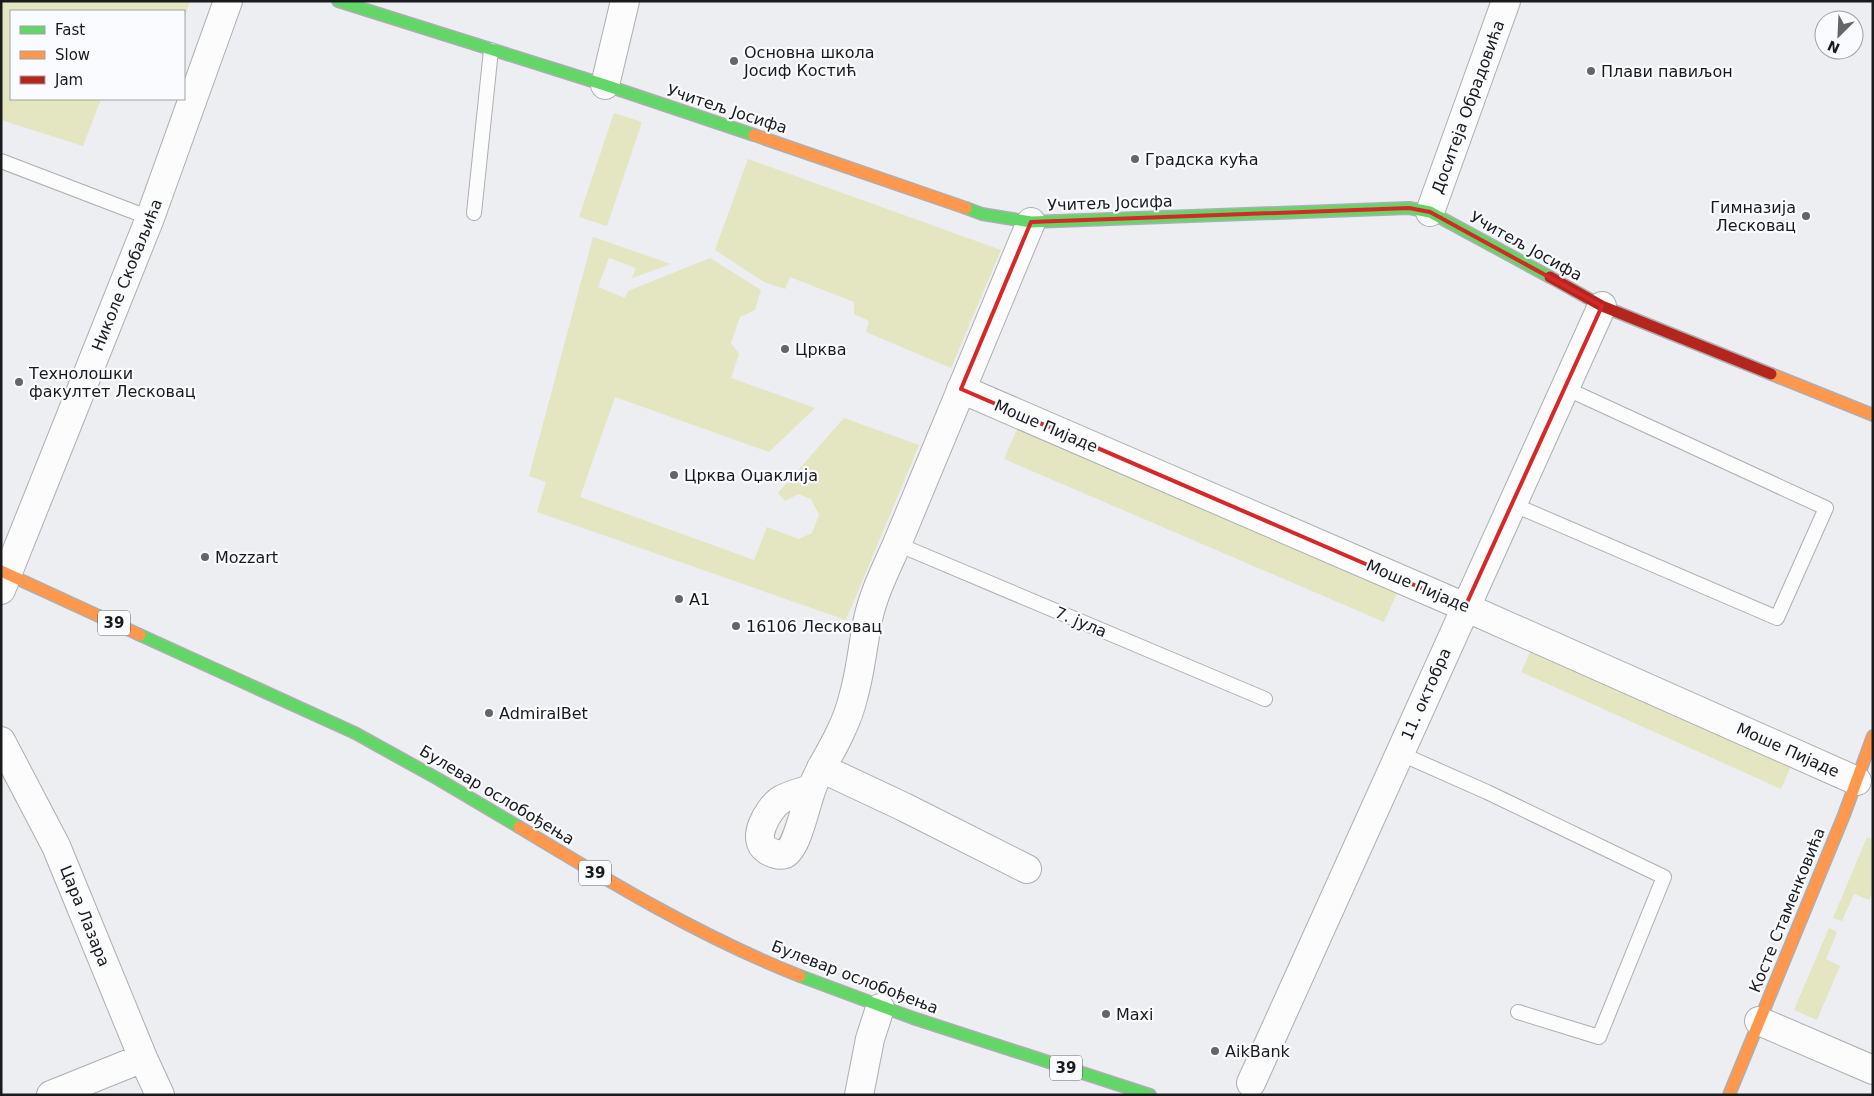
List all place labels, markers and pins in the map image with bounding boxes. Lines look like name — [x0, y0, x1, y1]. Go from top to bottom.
place label: Основна школа Јосиф Костић — [743, 43, 875, 80]
marker: Основна школа Јосиф Костић — [728, 55, 740, 67]
place label: Плави павиљон — [1601, 62, 1733, 81]
marker: Плави павиљон — [1585, 65, 1597, 77]
place label: Градска кућа — [1145, 150, 1259, 169]
marker: Градска кућа — [1129, 153, 1141, 165]
place label: Гимназија Лесковац — [1710, 198, 1796, 235]
marker: Гимназија Лесковац — [1800, 210, 1812, 222]
place label: Црква — [795, 340, 846, 359]
marker: Црква — [779, 343, 791, 355]
place label: Технолошки факултет Лесковац — [28, 364, 196, 401]
marker: Технолошки факултет Лесковац — [13, 376, 25, 388]
place label: Црква Оџаклија — [684, 466, 818, 485]
marker: Црква Оџаклија — [668, 469, 680, 481]
place label: Mozzart — [215, 548, 278, 567]
marker: Mozzart — [199, 551, 211, 563]
place label: A1 — [689, 590, 710, 609]
marker: A1 — [673, 593, 685, 605]
place label: 16106 Лесковац — [746, 617, 882, 636]
marker: 16106 Лесковац — [730, 620, 742, 632]
place label: AdmiralBet — [499, 704, 588, 723]
marker: AdmiralBet — [483, 707, 495, 719]
place label: Maxi — [1116, 1005, 1154, 1024]
marker: Maxi — [1100, 1008, 1112, 1020]
place label: AikBank — [1225, 1042, 1291, 1061]
marker: AikBank — [1209, 1045, 1221, 1057]

